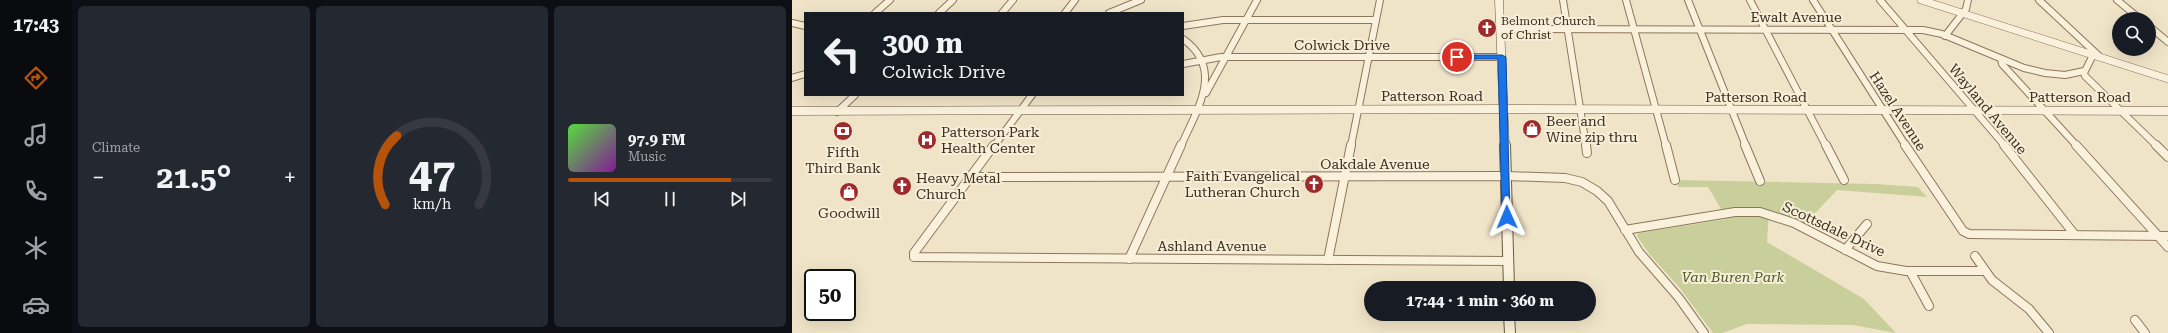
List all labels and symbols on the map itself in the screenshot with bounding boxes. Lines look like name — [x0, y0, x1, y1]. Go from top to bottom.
street label: Ewalt Avenue — [1750, 9, 1842, 25]
place label: Belmont Church of Christ — [1501, 14, 1596, 42]
church icon: Belmont Church of Christ — [1476, 17, 1498, 39]
street label: Colwick Drive — [1294, 37, 1390, 53]
pin — [1440, 40, 1474, 74]
street label: Wayland Avenue — [1946, 61, 2031, 158]
street label: Hazel Avenue — [1866, 68, 1930, 154]
street label: Patterson Road — [1381, 88, 1483, 104]
street label: Patterson Road — [1705, 89, 1807, 105]
street label: Patterson Road — [2029, 89, 2131, 105]
place label: Beer and Wine zip thru — [1546, 113, 1638, 145]
shop icon: Beer and Wine zip thru — [1521, 118, 1543, 140]
bank icon: Fifth Third Bank — [832, 120, 854, 142]
place label: Patterson Park Health Center — [941, 124, 1040, 156]
hospital icon: Patterson Park Health Center — [916, 129, 938, 151]
place label: Fifth Third Bank — [805, 144, 881, 176]
street label: Oakdale Avenue — [1320, 156, 1430, 172]
place label: Faith Evangelical Lutheran Church — [1185, 168, 1301, 200]
place label: Heavy Metal Church — [916, 170, 1001, 202]
church icon: Faith Evangelical Lutheran Church — [1303, 173, 1325, 195]
church icon: Heavy Metal Church — [891, 175, 913, 197]
shop icon: Goodwill — [838, 181, 860, 203]
position arrow — [1486, 196, 1528, 238]
street label: Scottsdale Drive — [1780, 198, 1888, 260]
place label: Goodwill — [818, 205, 881, 221]
street label: Ashland Avenue — [1157, 238, 1267, 254]
speed limit sign: 50 — [804, 269, 856, 321]
park label: Van Buren Park — [1682, 269, 1785, 285]

